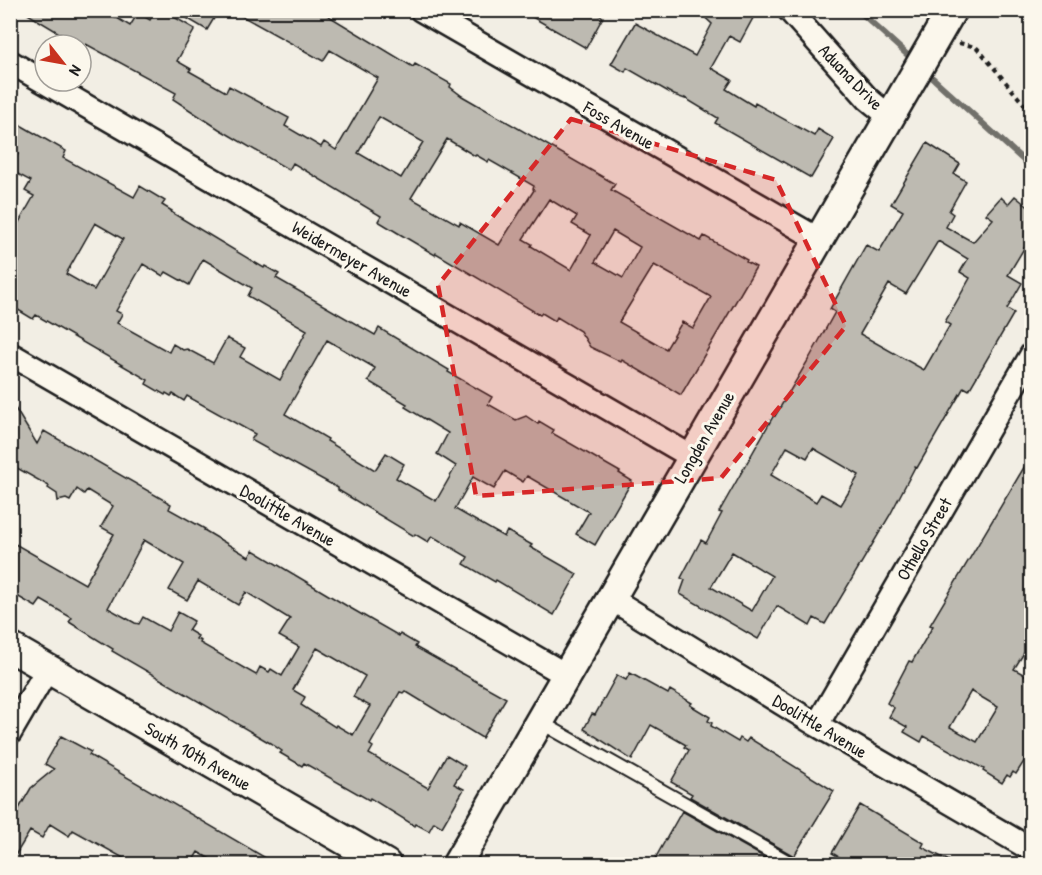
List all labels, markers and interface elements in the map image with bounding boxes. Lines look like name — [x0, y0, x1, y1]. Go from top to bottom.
north arrow — [33, 33, 93, 93]
street label: Aduana Drive — [813, 38, 889, 116]
text: N — [64, 61, 87, 80]
street label: Foss Avenue — [578, 94, 659, 155]
street label: Weidermeyer Avenue — [288, 215, 416, 303]
street label: Longden Avenue — [668, 386, 740, 488]
street label: Doolittle Avenue — [236, 478, 340, 552]
street label: Othello Street — [890, 492, 958, 585]
street label: Doolittle Avenue — [768, 688, 872, 764]
street label: South 10th Avenue — [140, 715, 256, 797]

